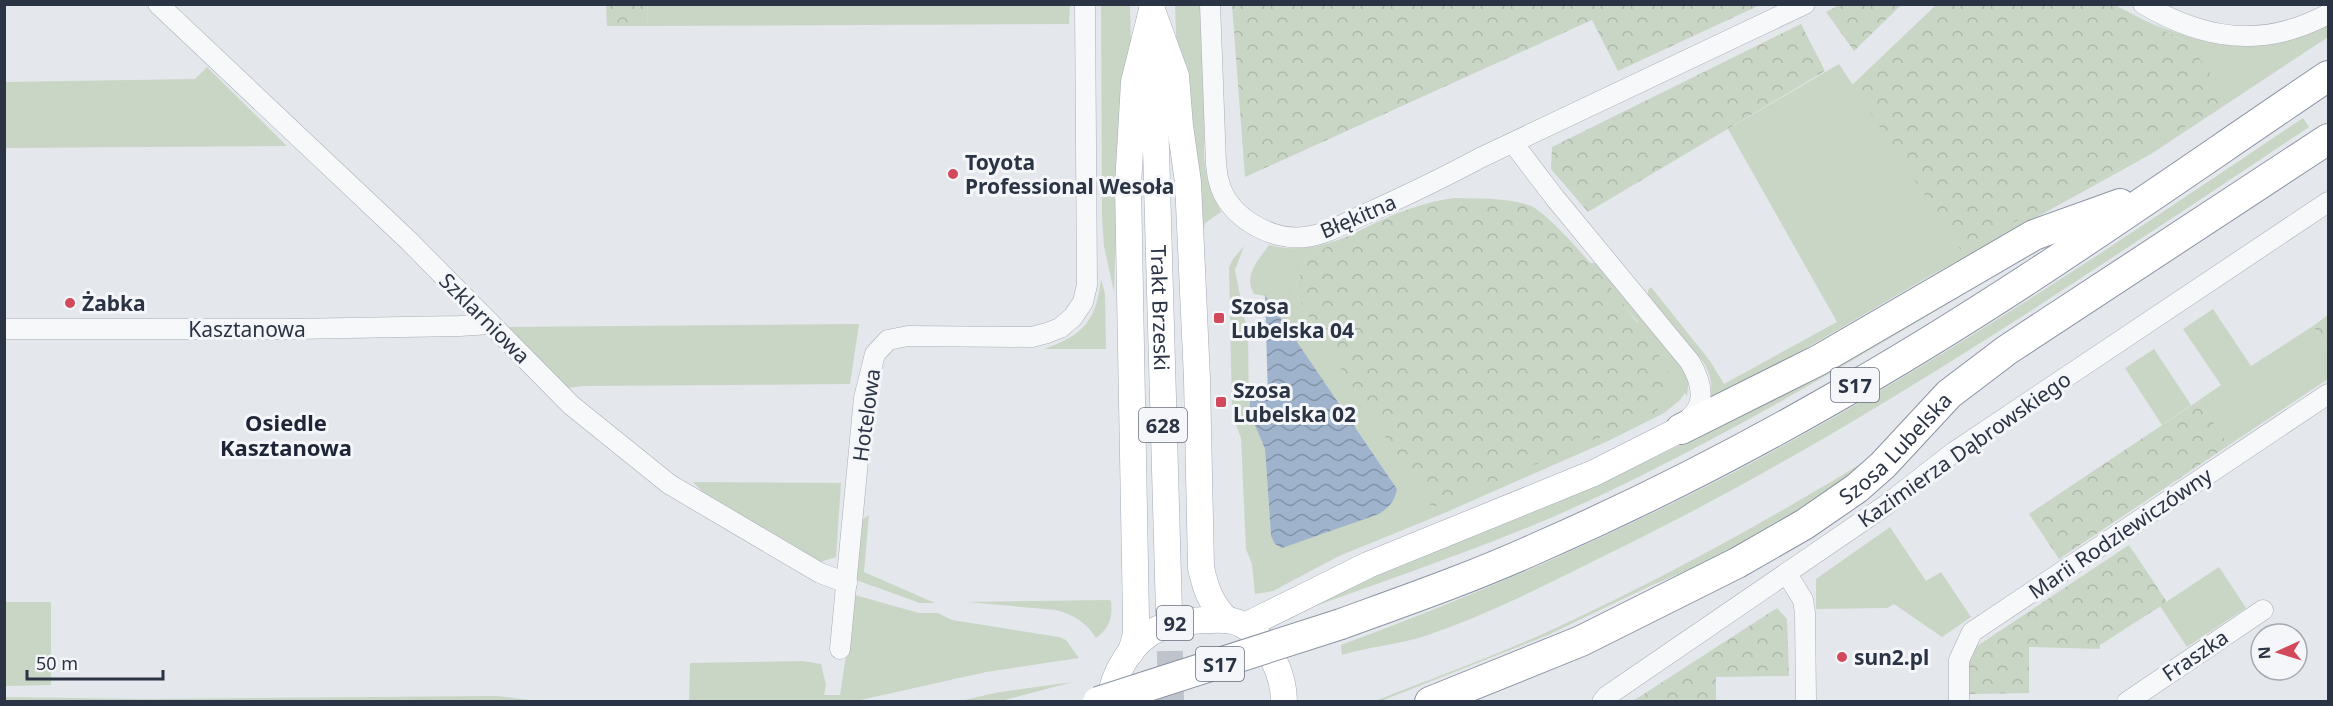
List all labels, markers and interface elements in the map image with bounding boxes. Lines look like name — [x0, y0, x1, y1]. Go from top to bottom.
place label: Toyota Professional Wesoła — [965, 148, 1174, 200]
marker: Toyota Professional Wesoła — [946, 167, 960, 181]
street label: Błękitna — [1316, 188, 1400, 244]
street label: Trakt Brzeski — [1145, 245, 1176, 371]
street label: Szklarniowa — [434, 267, 536, 369]
place label: Żabka — [82, 289, 146, 317]
place label: Szosa Lubelska 04 — [1231, 292, 1354, 344]
marker: Żabka — [63, 296, 77, 310]
marker: Szosa Lubelska 04 — [1212, 311, 1226, 325]
street label: Kasztanowa — [188, 315, 306, 343]
street label: Kazimierza Dąbrowskiego — [1852, 365, 2076, 533]
street label: Hotelowa — [846, 367, 886, 463]
road number: S17 — [1831, 368, 1879, 402]
place label: Szosa Lubelska 02 — [1233, 376, 1356, 428]
street label: Szosa Lubelska — [1833, 386, 1958, 510]
marker: Szosa Lubelska 02 — [1214, 395, 1228, 409]
district label: Osiedle Kasztanowa — [220, 407, 352, 462]
road number: 628 — [1139, 408, 1187, 442]
street label: Marii Rodziewiczówny — [2023, 461, 2217, 605]
road number: 92 — [1157, 606, 1193, 640]
north arrow — [2249, 622, 2309, 682]
street label: Fraszka — [2157, 623, 2233, 687]
scale bar — [27, 643, 164, 681]
place label: sun2.pl — [1854, 643, 1929, 671]
text: N — [2253, 646, 2275, 660]
road number: S17 — [1196, 647, 1244, 681]
marker: sun2.pl — [1835, 650, 1849, 664]
text: 50 m — [36, 651, 78, 675]

